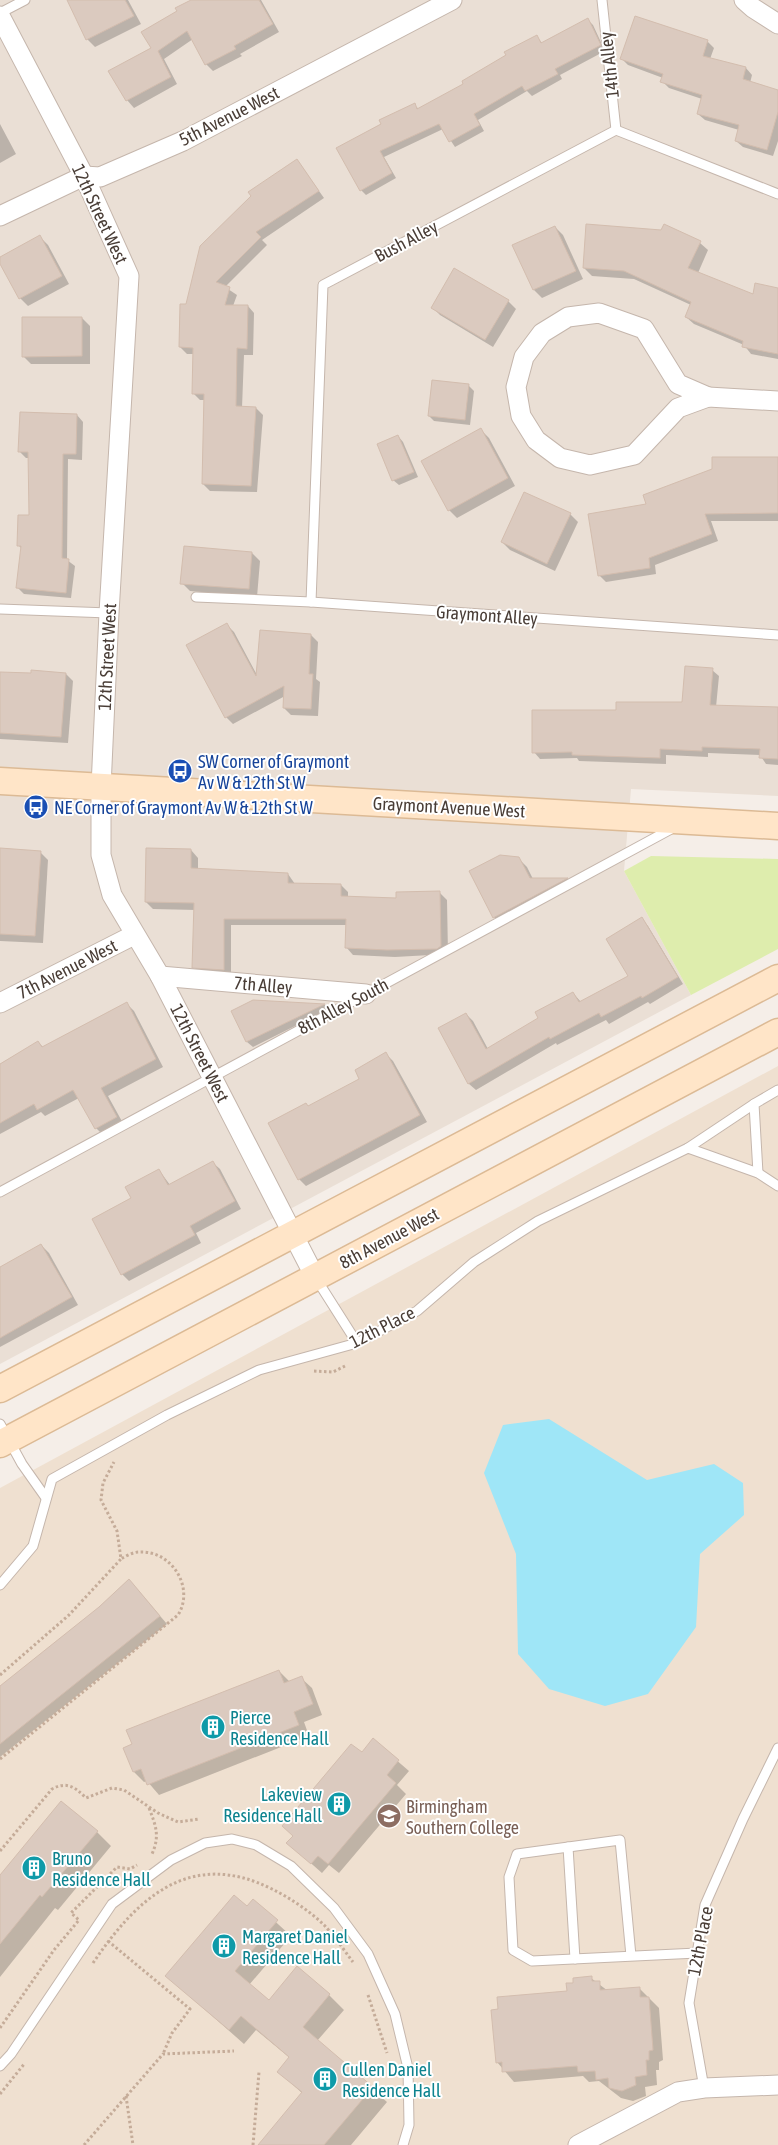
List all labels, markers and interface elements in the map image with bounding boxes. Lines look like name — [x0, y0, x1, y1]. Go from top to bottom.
street label: 14th Alley — [595, 31, 623, 99]
street label: 5th Avenue West — [176, 82, 282, 150]
street label: 12th Street West — [68, 161, 132, 267]
street label: Bush Alley — [371, 216, 441, 266]
street label: Graymont Alley — [436, 601, 538, 629]
street label: 12th Street West — [94, 603, 120, 711]
place label: SW Corner of Graymont Av W & 12th St W — [198, 751, 349, 793]
bus stop icon: SW Corner of Graymont Av W & 12th St W — [167, 758, 193, 784]
street label: Graymont Avenue West — [372, 793, 526, 821]
bus stop icon: NE Corner of Graymont Av W & 12th St W — [23, 794, 49, 820]
place label: NE Corner of Graymont Av W & 12th St W — [54, 797, 313, 818]
street label: 7th Avenue West — [14, 935, 120, 1003]
street label: 7th Alley — [233, 972, 293, 998]
street label: 8th Alley South — [294, 973, 392, 1039]
street label: 12th Street West — [166, 1000, 234, 1106]
street label: 8th Avenue West — [336, 1203, 442, 1273]
street label: 12th Place — [346, 1302, 418, 1352]
place label: Pierce Residence Hall — [230, 1707, 329, 1749]
building icon: Pierce Residence Hall — [200, 1714, 226, 1740]
place label: Lakeview Residence Hall — [223, 1784, 322, 1826]
building icon: Lakeview Residence Hall — [326, 1791, 352, 1817]
place label: Birmingham Southern College — [406, 1796, 519, 1838]
school or university icon: Birmingham Southern College — [376, 1803, 402, 1829]
place label: Bruno Residence Hall — [52, 1848, 151, 1890]
building icon: Bruno Residence Hall — [21, 1855, 47, 1881]
street label: 12th Place — [683, 1905, 717, 1977]
place label: Margaret Daniel Residence Hall — [242, 1926, 349, 1968]
building icon: Margaret Daniel Residence Hall — [211, 1933, 237, 1959]
place label: Cullen Daniel Residence Hall — [342, 2059, 441, 2101]
building icon: Cullen Daniel Residence Hall — [312, 2066, 338, 2092]

